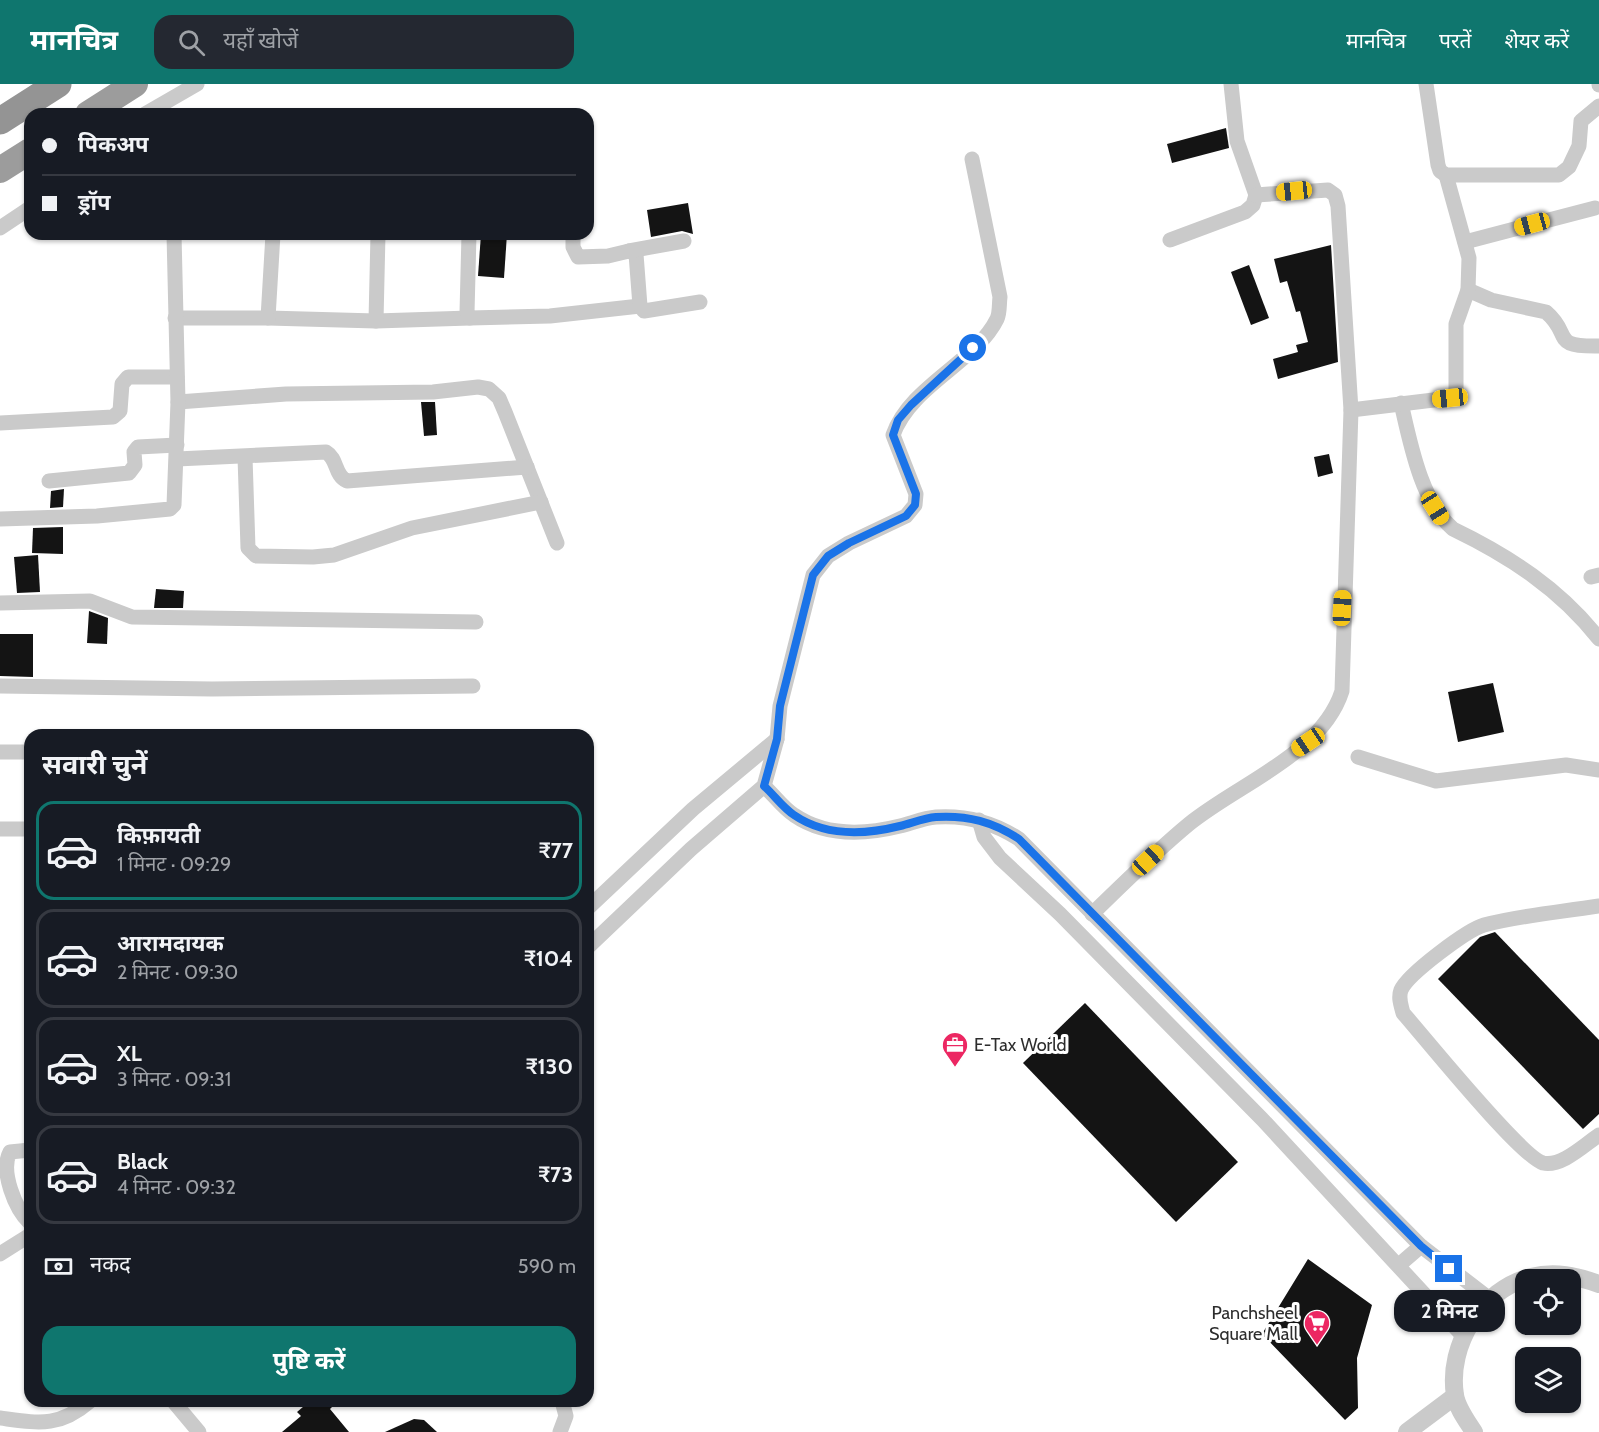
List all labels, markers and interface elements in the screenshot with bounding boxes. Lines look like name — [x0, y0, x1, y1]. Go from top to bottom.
search box — [154, 15, 574, 69]
text: मानचित्र — [30, 23, 118, 57]
icon: search — [175, 26, 208, 59]
text: यहाँ खोजें — [223, 27, 298, 54]
text: मानचित्र — [1346, 28, 1406, 53]
text: परतें — [1439, 28, 1472, 53]
text: शेयर करें — [1505, 28, 1569, 53]
text: पिकअप — [78, 131, 149, 158]
car — [1275, 180, 1313, 202]
text: ड्रॉप — [78, 189, 111, 216]
car — [1512, 211, 1552, 237]
route start — [959, 334, 986, 361]
car — [1431, 387, 1469, 409]
car — [1418, 488, 1452, 528]
car — [1332, 590, 1352, 626]
car — [1288, 724, 1328, 760]
text: सवारी चुनें — [42, 748, 147, 781]
text: किफ़ायती — [117, 822, 201, 849]
icon: car — [45, 824, 99, 878]
text: ₹77 — [539, 837, 573, 864]
car — [1129, 841, 1167, 879]
text: 1 मिनट · 09:29 — [117, 852, 231, 876]
text: आरामदायक — [117, 930, 224, 957]
icon: car — [45, 932, 99, 986]
text: ₹104 — [524, 945, 573, 972]
text: 2 मिनट · 09:30 — [117, 960, 238, 984]
office icon: E-Tax World — [940, 1030, 970, 1068]
place label: E-Tax World — [974, 1034, 1066, 1056]
icon: car — [45, 1040, 99, 1094]
text: XL — [117, 1040, 142, 1067]
text: ₹130 — [526, 1053, 573, 1080]
text: 3 मिनट · 09:31 — [117, 1067, 231, 1091]
icon: car — [45, 1148, 99, 1202]
text: Black — [117, 1148, 168, 1175]
text: ₹73 — [538, 1161, 573, 1188]
text: 4 मिनट · 09:32 — [117, 1175, 236, 1199]
icon: cash — [42, 1250, 75, 1283]
text: नकद — [90, 1251, 131, 1278]
text: 590 m — [518, 1254, 576, 1278]
route end — [1435, 1255, 1462, 1282]
map controls — [1515, 1269, 1581, 1413]
button: locate — [1515, 1269, 1581, 1335]
callout: 2 मिनट — [1394, 1290, 1504, 1332]
text: 2 मिनट — [1421, 1299, 1478, 1323]
place label: Panchsheel Square Mall — [1209, 1302, 1299, 1345]
supermarket icon: Panchsheel Square Mall — [1302, 1308, 1332, 1346]
button: पुष्टि करें — [42, 1326, 576, 1395]
button: layers — [1515, 1347, 1581, 1413]

